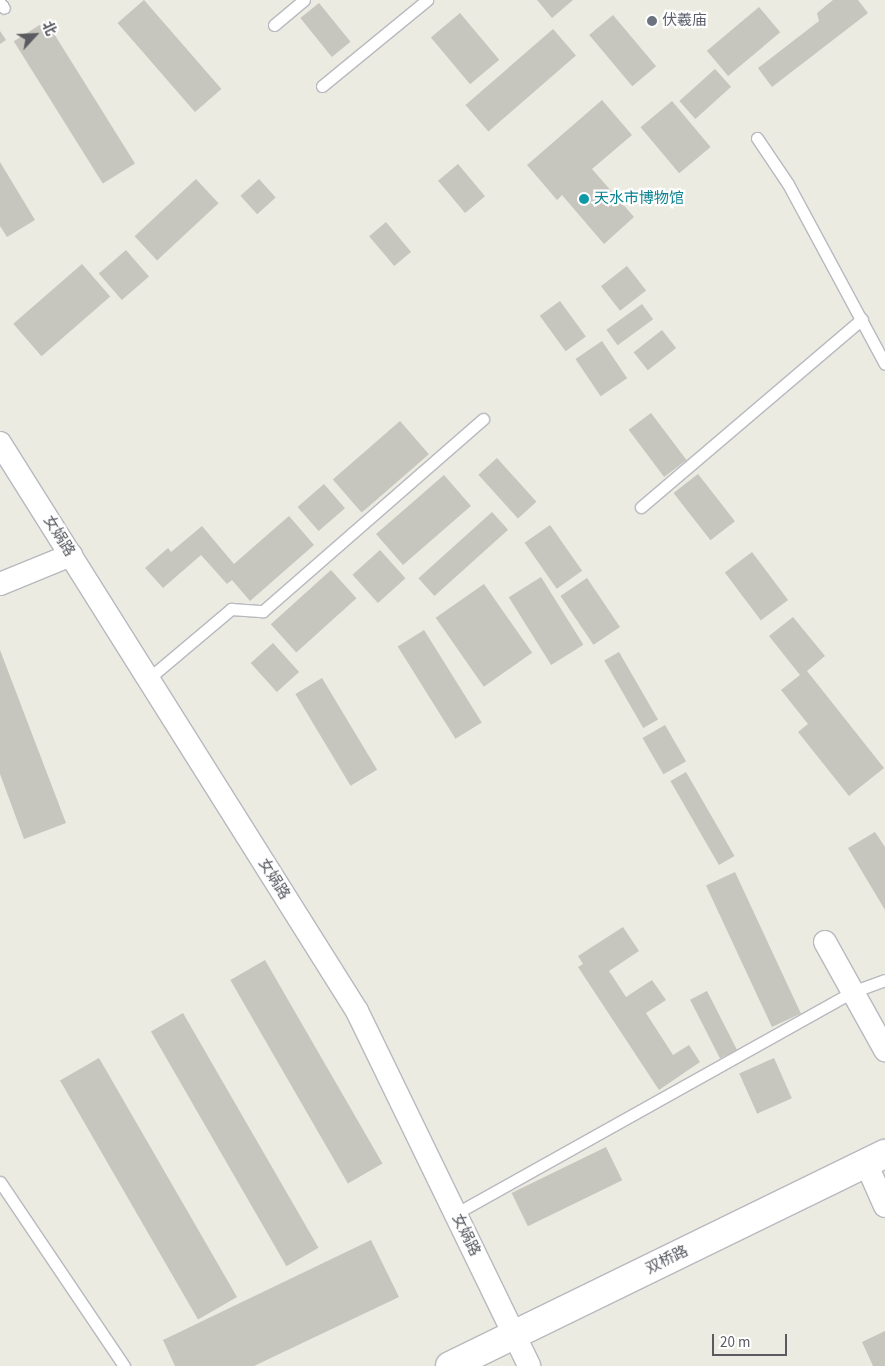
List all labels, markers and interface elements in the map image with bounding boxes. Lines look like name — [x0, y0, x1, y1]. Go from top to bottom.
north arrow — [10, 10, 60, 60]
place label: 伏羲庙 — [662, 12, 707, 30]
marker: 伏羲庙 — [646, 15, 658, 27]
text: 北 — [37, 18, 61, 39]
place label: 天水市博物馆 — [594, 190, 684, 208]
marker: 天水市博物馆 — [578, 193, 590, 205]
street label: 女娲路 — [39, 512, 79, 560]
street label: 女娲路 — [254, 855, 294, 903]
street label: 女娲路 — [448, 1211, 484, 1259]
street label: 双桥路 — [643, 1242, 691, 1278]
scale bar — [715, 1324, 790, 1356]
text: 20 m — [720, 1332, 750, 1353]

